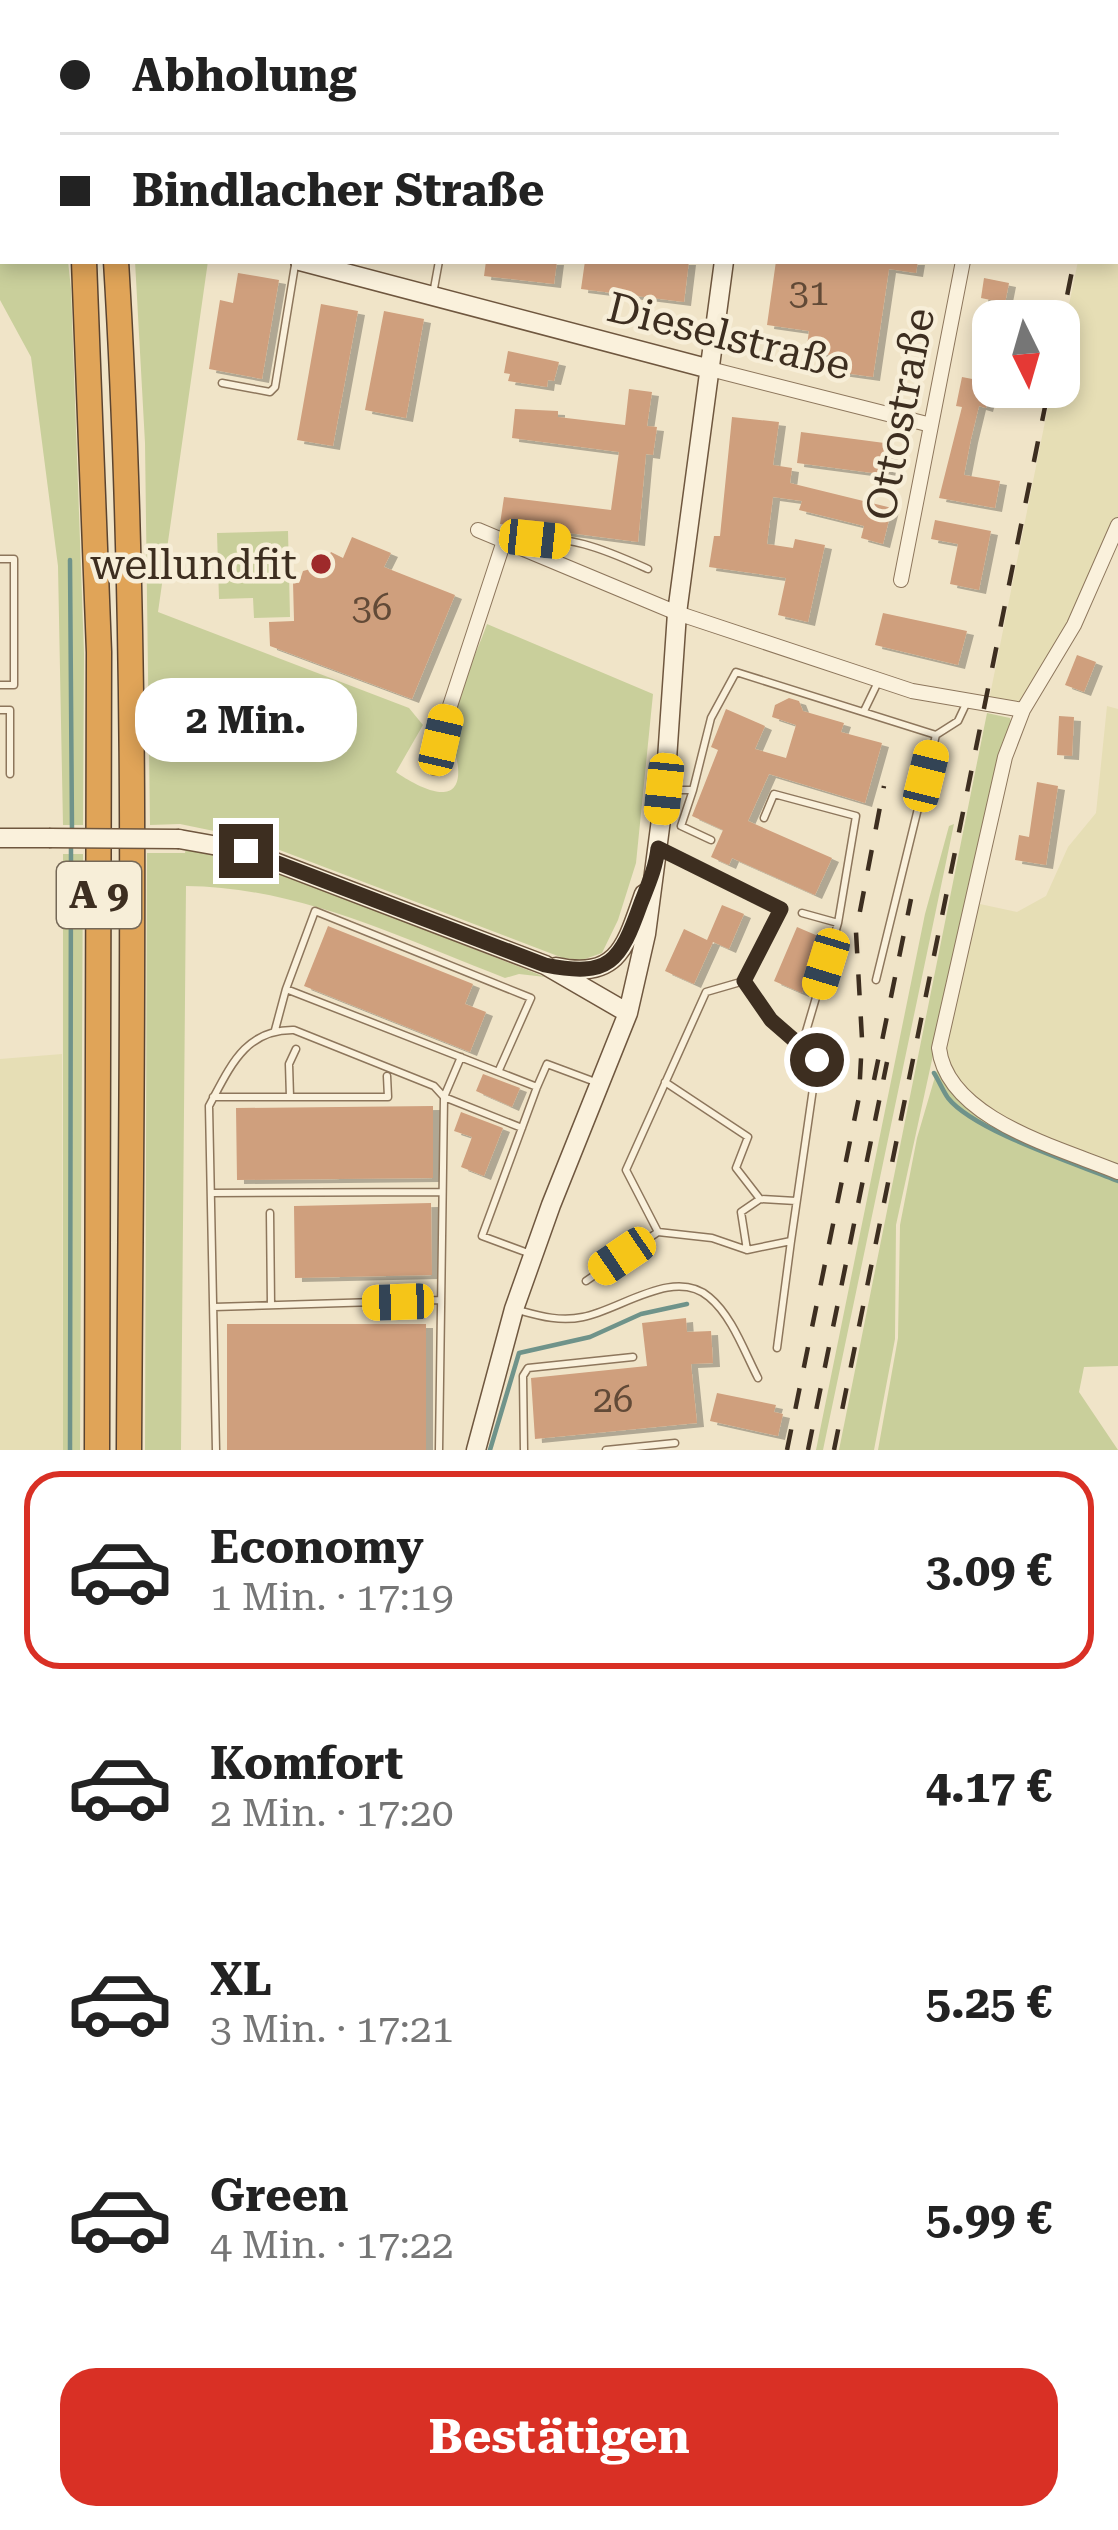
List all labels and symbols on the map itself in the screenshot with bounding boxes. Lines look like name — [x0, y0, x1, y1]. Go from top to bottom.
house number: 31 — [789, 272, 829, 314]
street label: Dieselstraße — [602, 282, 856, 390]
north arrow — [972, 300, 1080, 408]
street label: Ottostraße — [855, 304, 945, 524]
car — [497, 517, 573, 561]
place label: wellundfit — [90, 540, 297, 589]
marker: wellundfit — [308, 551, 334, 577]
house number: 36 — [352, 587, 392, 629]
callout: 2 Min. — [135, 677, 357, 761]
car — [415, 701, 467, 779]
car — [900, 737, 952, 815]
car — [642, 751, 686, 827]
route end — [219, 824, 273, 878]
road number: A 9 — [57, 862, 141, 928]
car — [798, 924, 854, 1004]
route start — [790, 1033, 844, 1087]
car — [582, 1221, 662, 1291]
car — [361, 1283, 435, 1321]
house number: 26 — [593, 1379, 633, 1421]

